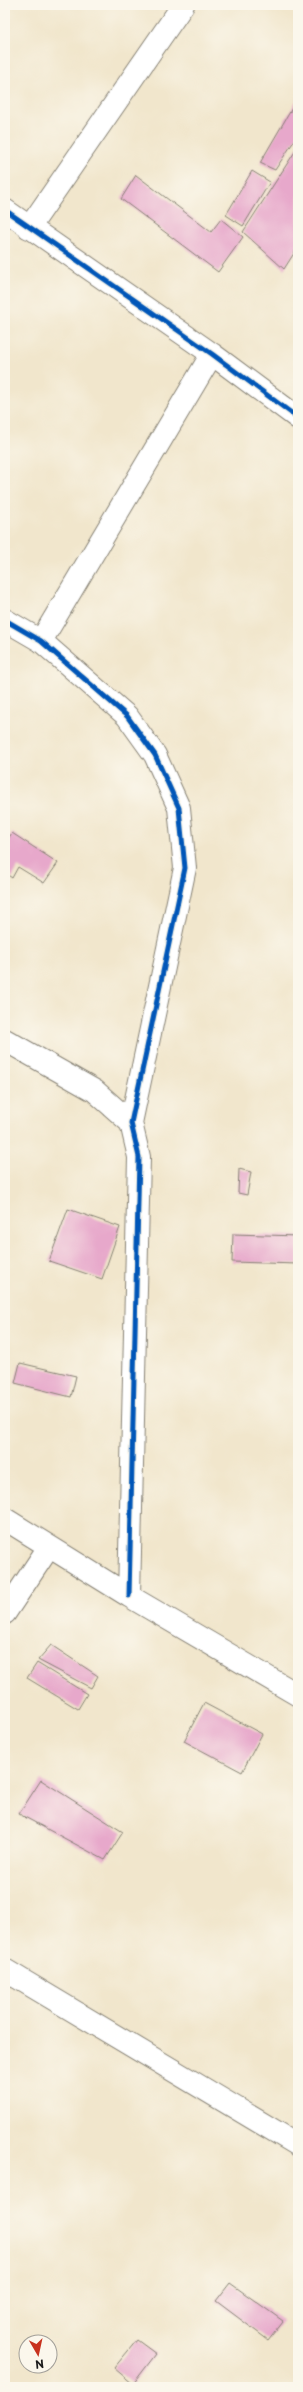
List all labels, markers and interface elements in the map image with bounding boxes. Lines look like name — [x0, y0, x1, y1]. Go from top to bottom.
north arrow — [18, 2334, 58, 2374]
text: N — [34, 2355, 45, 2373]

